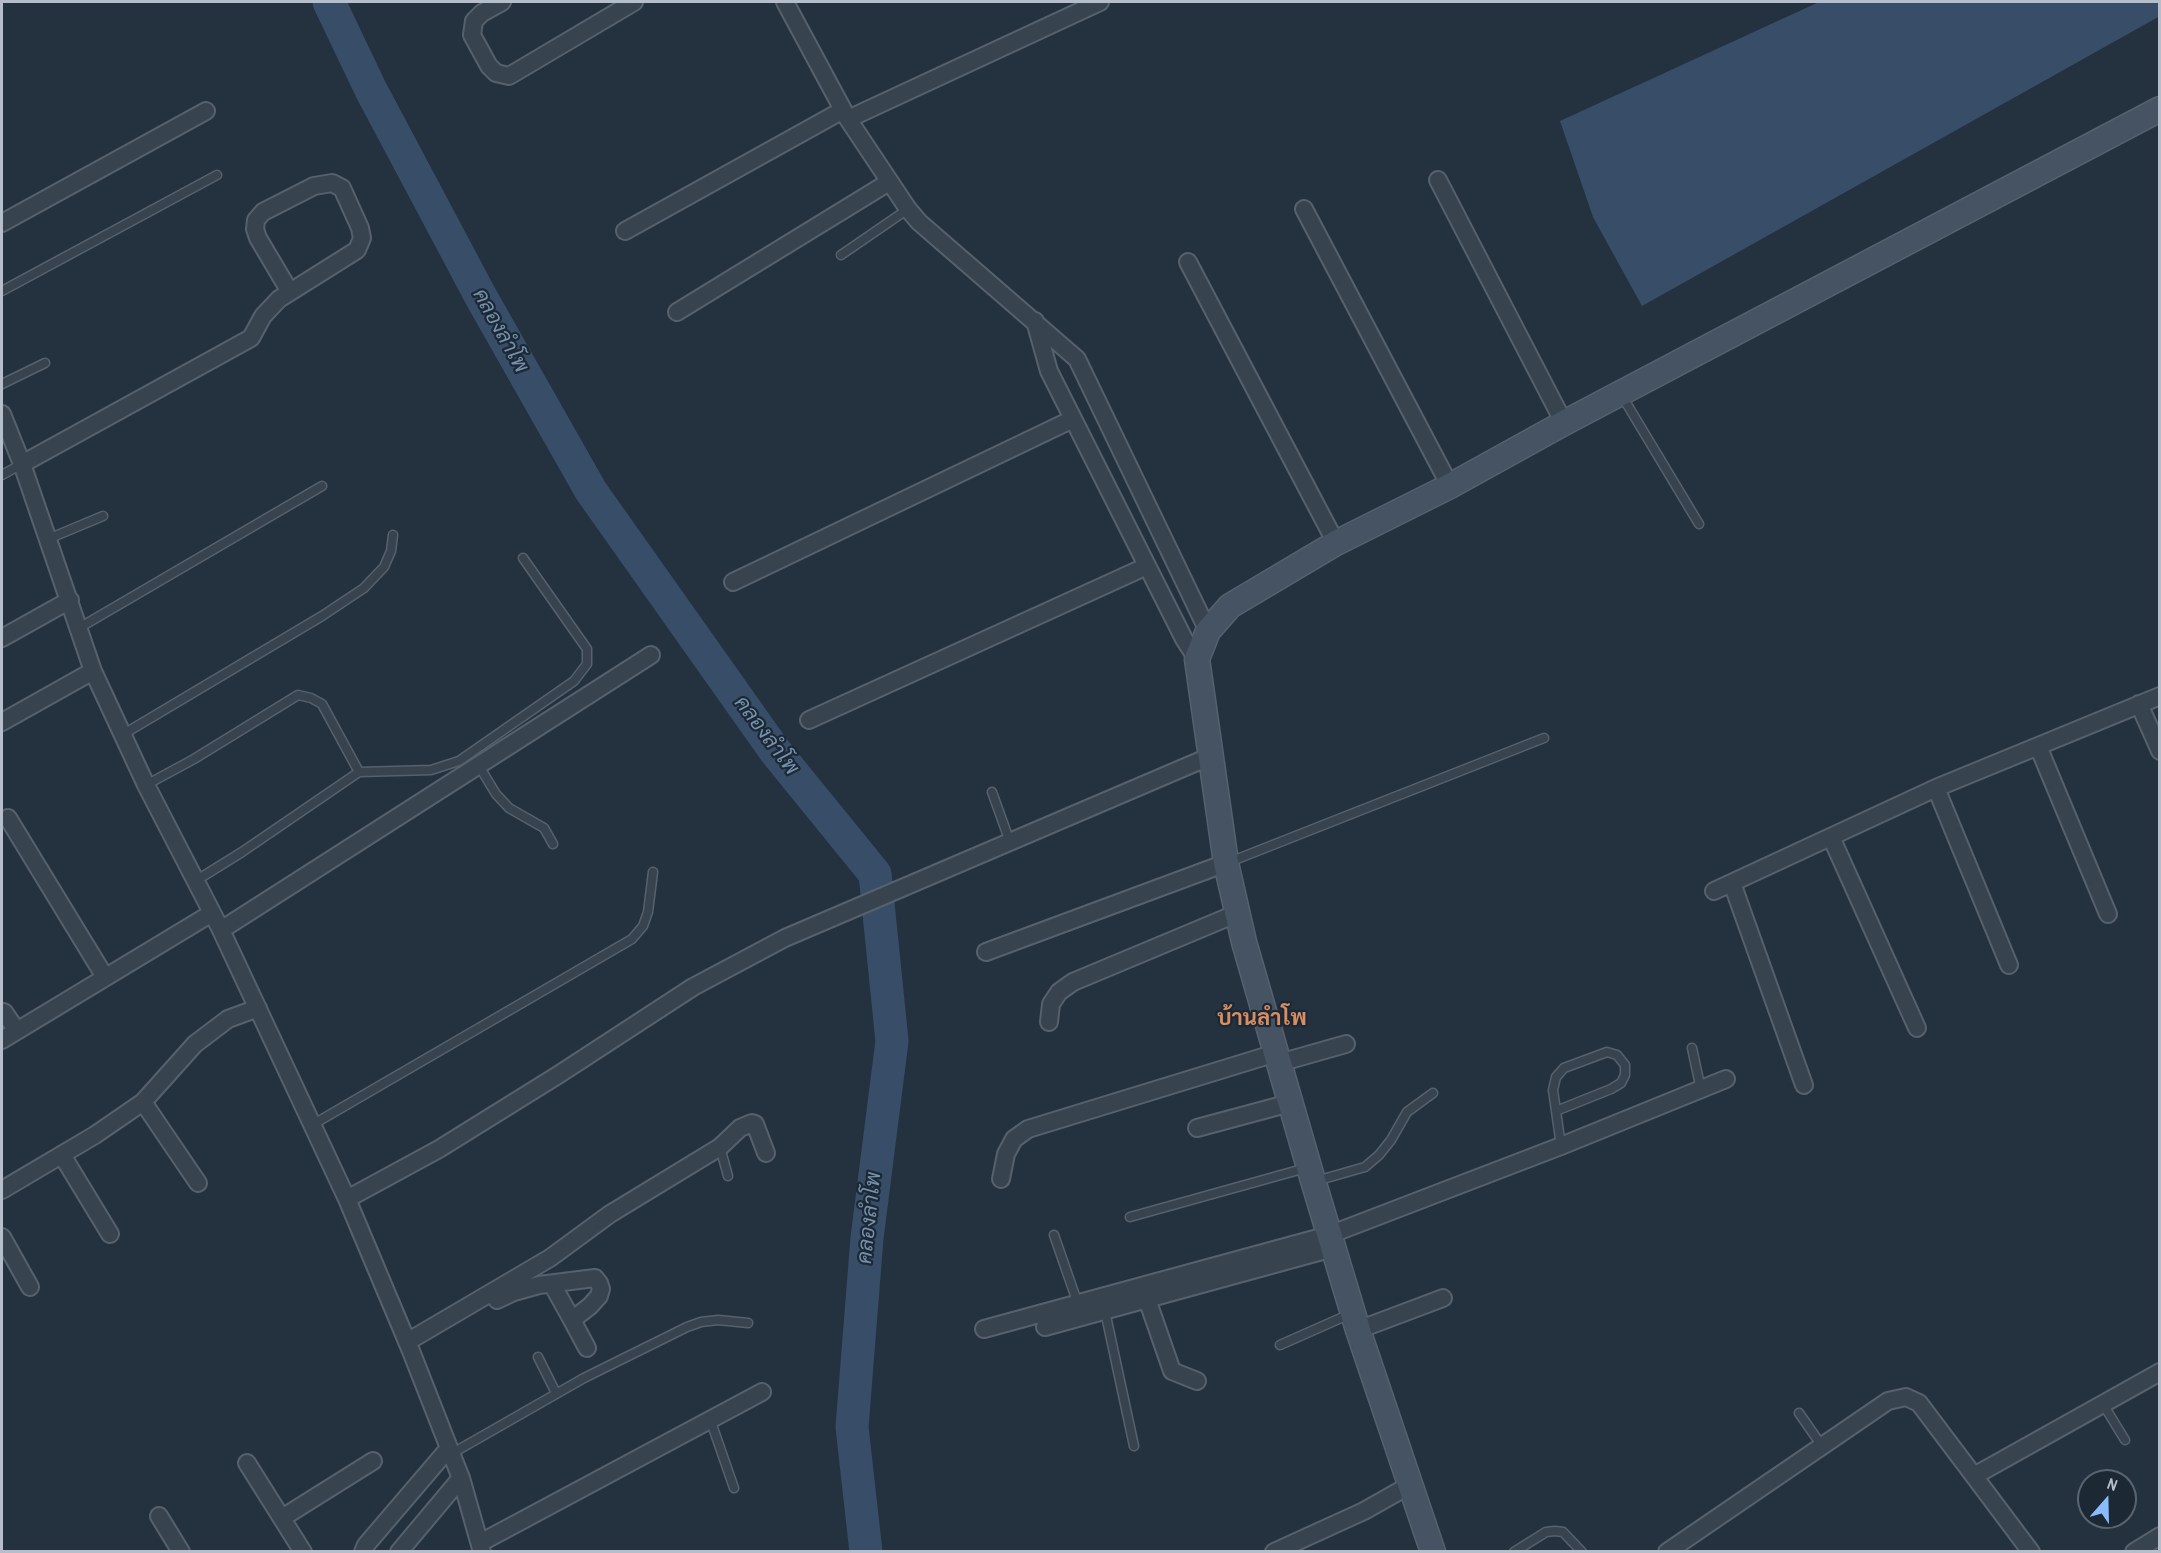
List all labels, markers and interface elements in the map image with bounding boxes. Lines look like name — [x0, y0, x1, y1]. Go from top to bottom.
water label: คลองลำโพ — [467, 285, 533, 377]
water label: คลองลำโพ — [728, 692, 804, 780]
district label: บ้านลำโพ — [1217, 1006, 1307, 1032]
water label: คลองลำโพ — [853, 1171, 887, 1265]
north arrow — [2077, 1469, 2137, 1529]
text: N — [2104, 1472, 2121, 1496]

